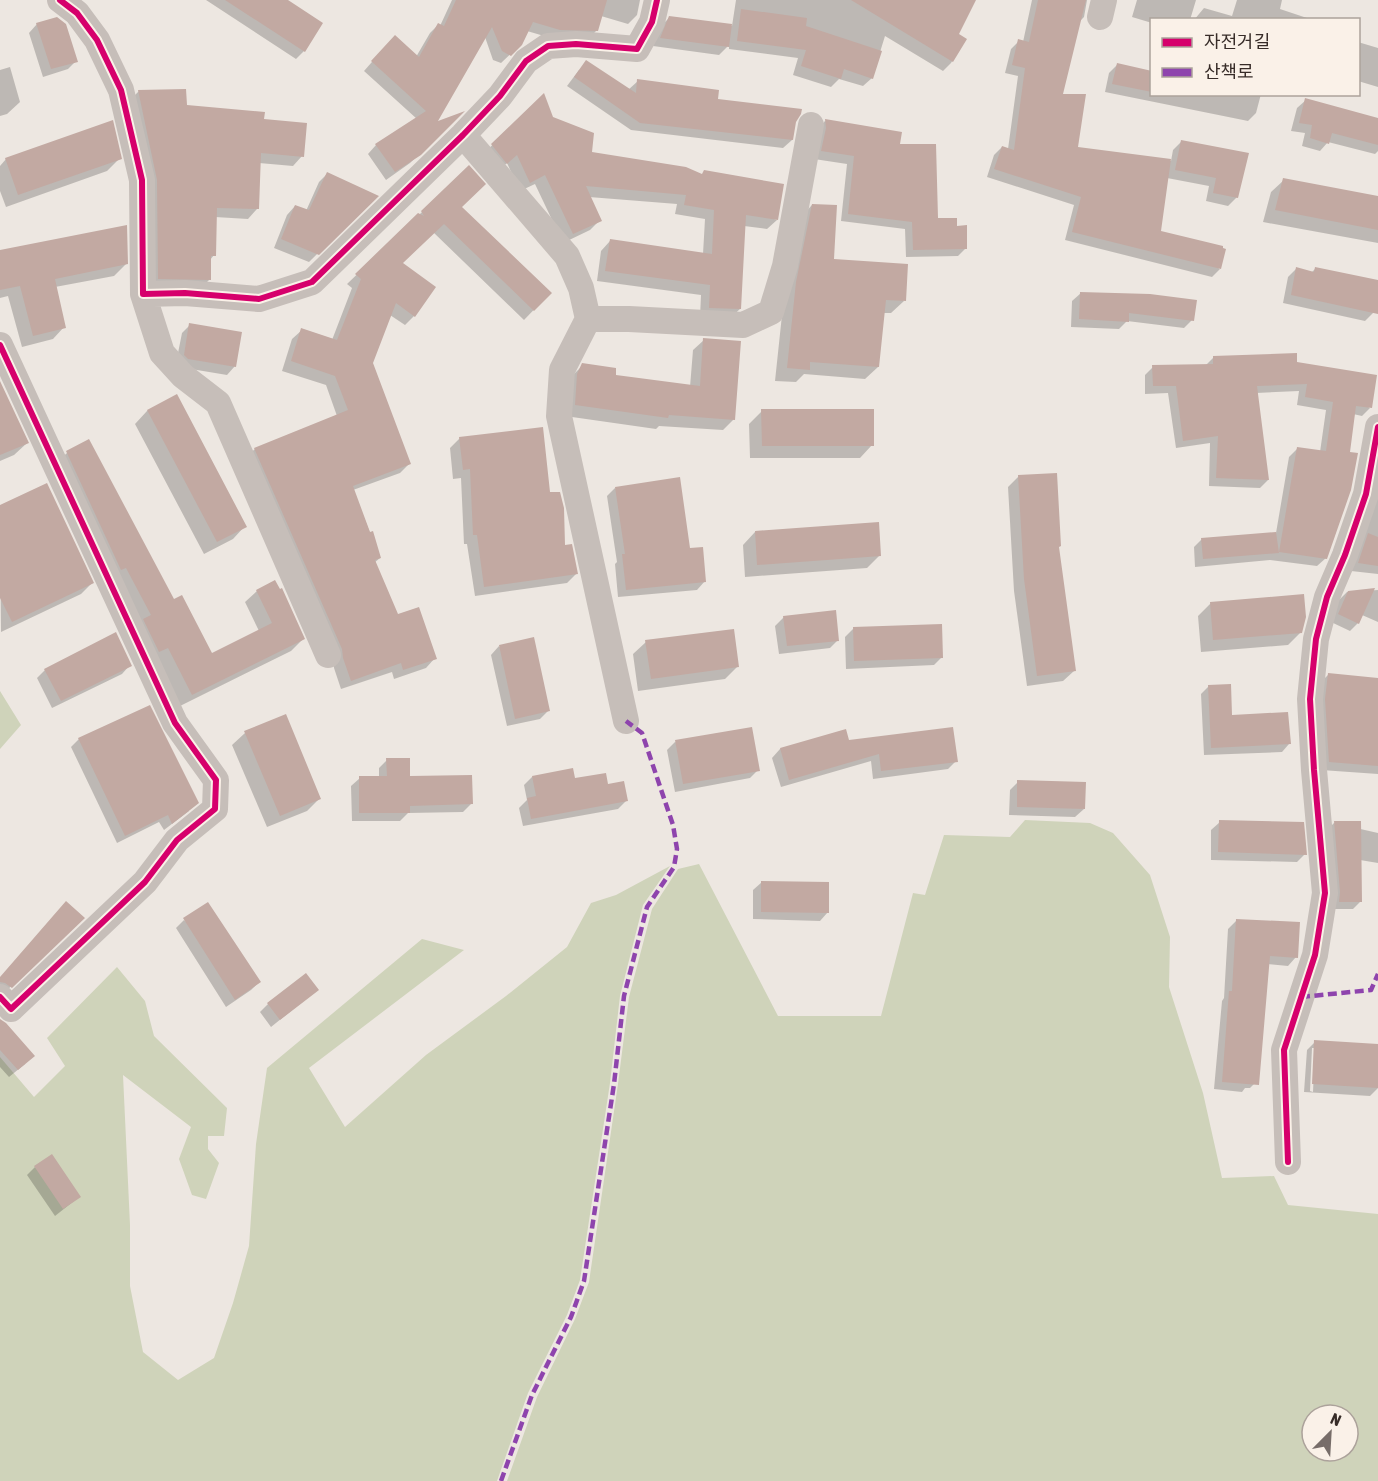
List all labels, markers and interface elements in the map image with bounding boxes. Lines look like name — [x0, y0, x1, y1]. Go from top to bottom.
legend — [1150, 18, 1360, 96]
text: 자전거길 — [1204, 31, 1270, 52]
text: 산책로 — [1204, 61, 1254, 82]
north arrow — [1300, 1403, 1360, 1463]
text: N — [1328, 1409, 1344, 1429]

